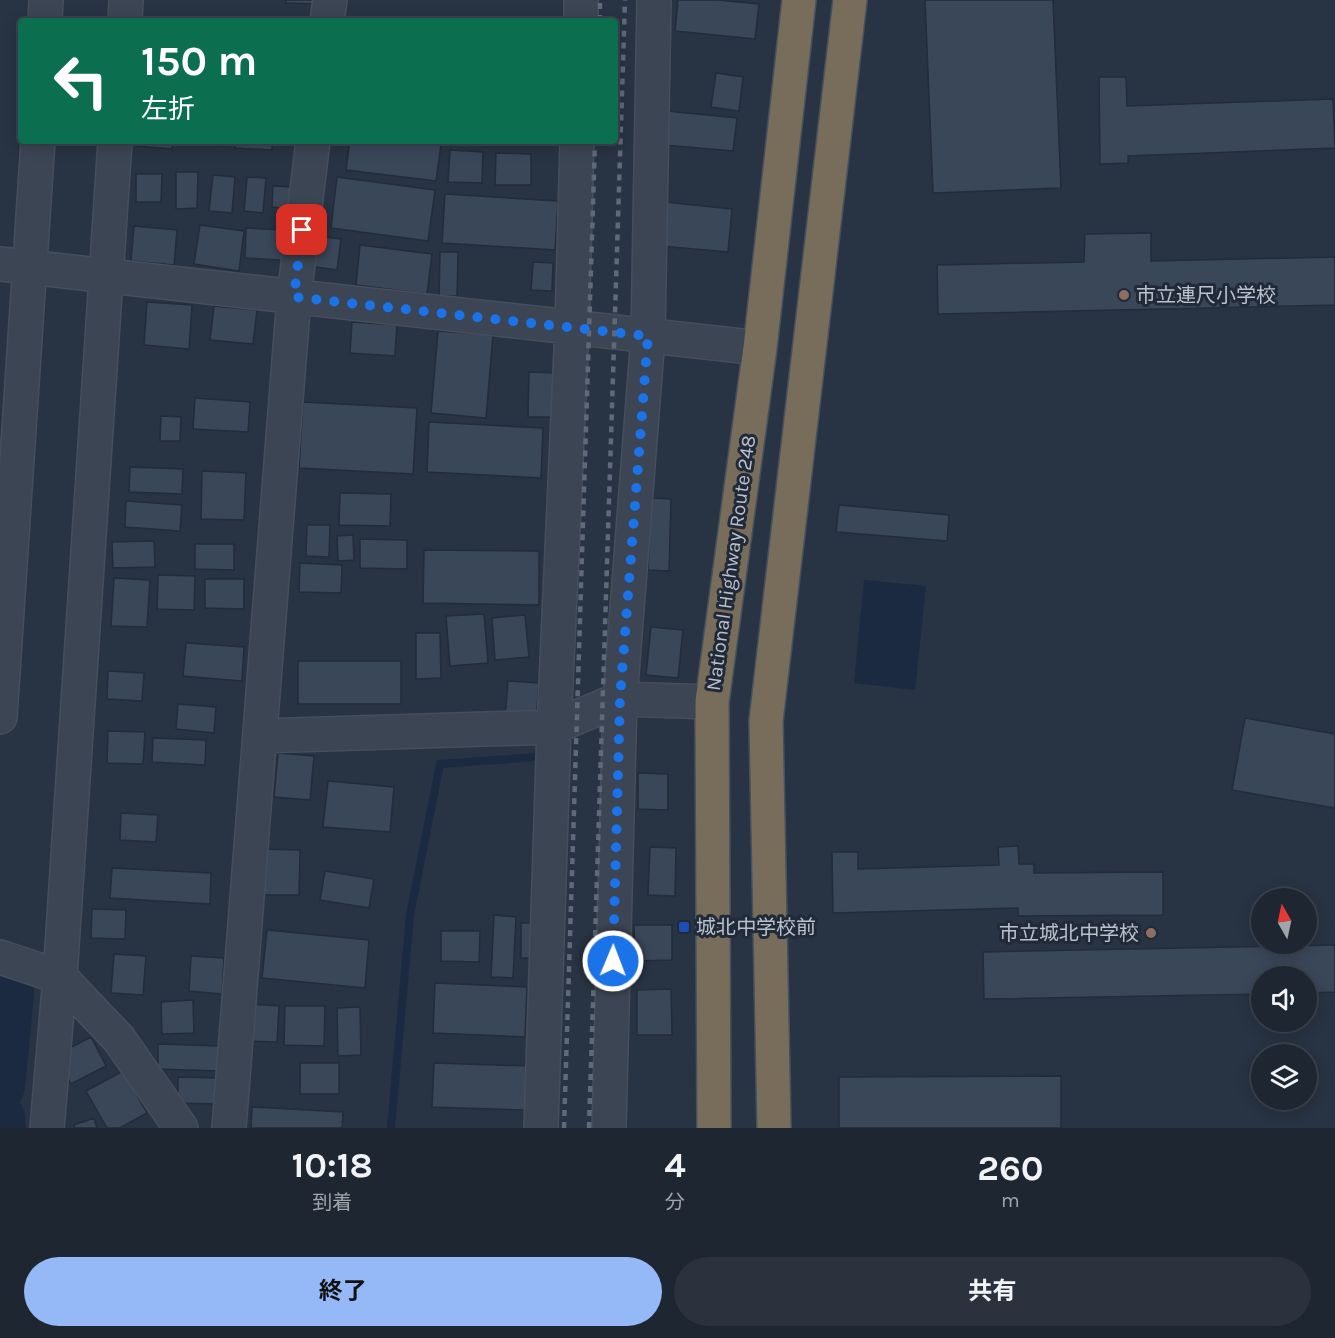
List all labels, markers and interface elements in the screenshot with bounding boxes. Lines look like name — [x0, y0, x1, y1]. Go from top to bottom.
text: 150 m — [141, 36, 257, 86]
icon: left — [42, 42, 120, 120]
text: 左折 — [141, 93, 195, 125]
pin — [276, 204, 327, 255]
icon: arrive — [285, 213, 318, 246]
place label: 市立連尺小学校 — [1136, 284, 1276, 307]
marker: 市立連尺小学校 — [1117, 288, 1131, 302]
street label: National Highway Route 248 — [702, 434, 760, 692]
north arrow — [1251, 888, 1317, 954]
map controls — [1251, 888, 1317, 1110]
place label: 城北中学校前 — [696, 916, 816, 939]
marker: 城北中学校前 — [677, 920, 691, 934]
place label: 市立城北中学校 — [999, 922, 1139, 945]
marker: 市立城北中学校 — [1144, 926, 1158, 940]
position arrow — [581, 929, 645, 993]
button: sound — [1251, 966, 1317, 1032]
button: layers — [1251, 1044, 1317, 1110]
text: 10:18 — [291, 1144, 373, 1186]
text: 4 — [664, 1144, 686, 1186]
text: 260 — [977, 1147, 1044, 1189]
text: m — [1001, 1189, 1020, 1212]
text: 到着 — [312, 1191, 352, 1214]
text: 分 — [665, 1191, 685, 1214]
button: 終了 — [24, 1257, 662, 1326]
button: 共有 — [674, 1257, 1311, 1326]

